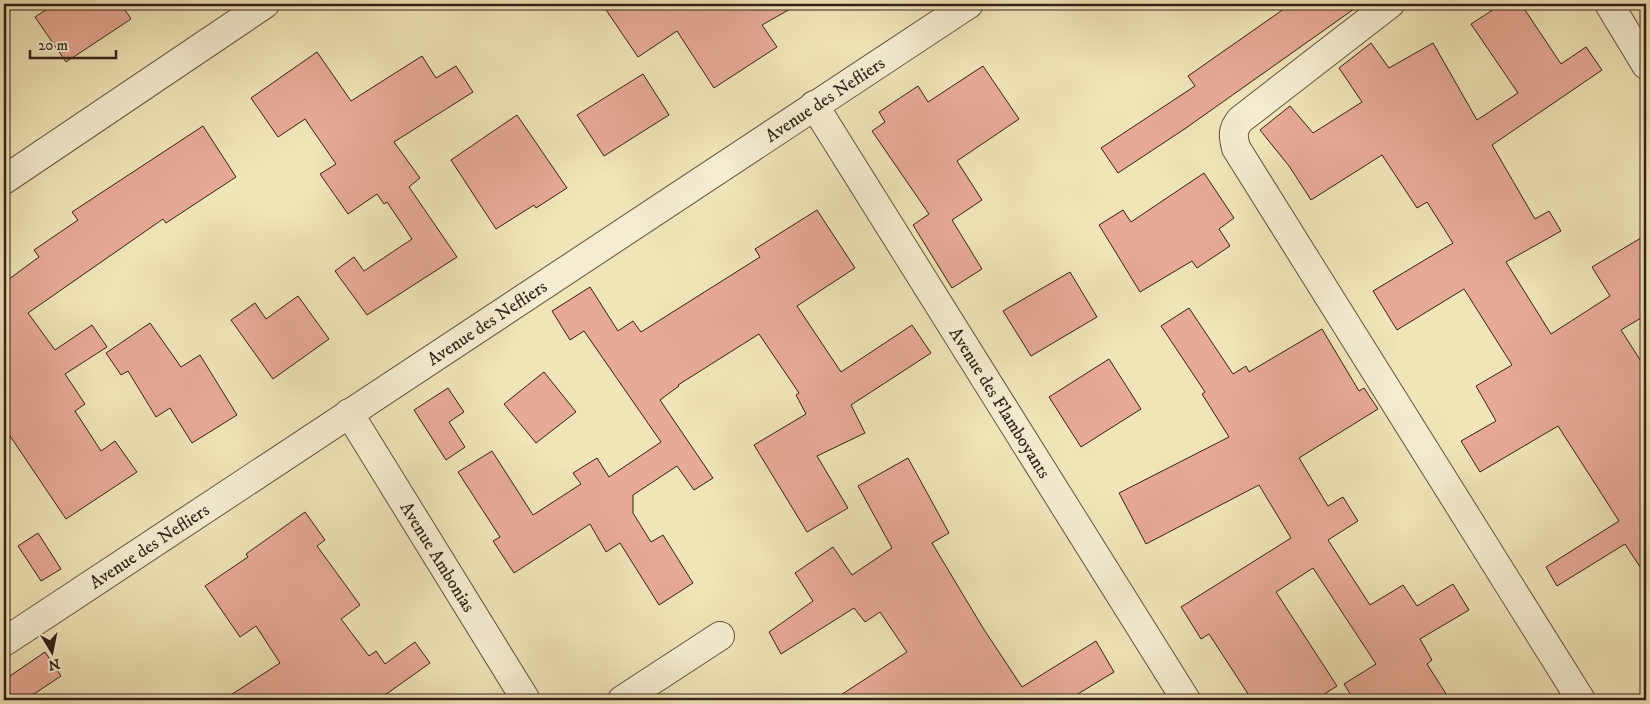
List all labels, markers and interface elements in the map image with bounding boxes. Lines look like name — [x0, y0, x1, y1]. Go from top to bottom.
scale bar — [30, 28, 116, 60]
text: 20 m — [38, 36, 68, 55]
street label: Avenue des Nefliers — [761, 53, 889, 148]
street label: Avenue des Nefliers — [423, 276, 552, 371]
street label: Avenue des Flamboyants — [944, 323, 1055, 483]
street label: Avenue Ambonias — [395, 498, 479, 617]
street label: Avenue des Nefliers — [86, 499, 214, 594]
north arrow — [28, 626, 78, 676]
text: N — [46, 654, 61, 674]

